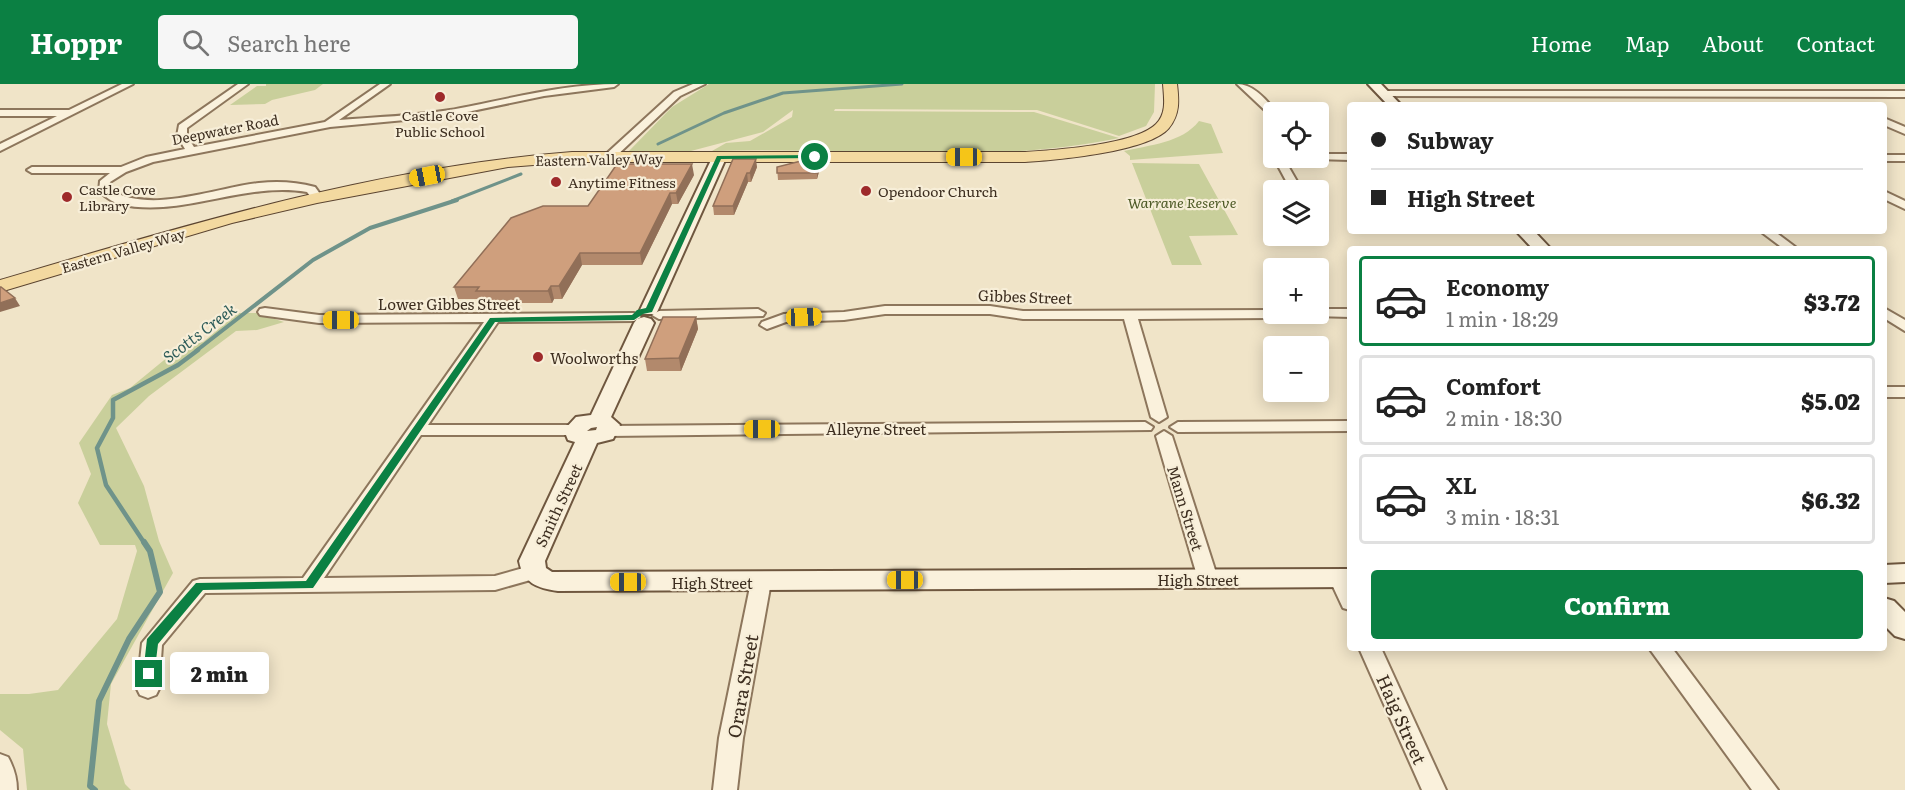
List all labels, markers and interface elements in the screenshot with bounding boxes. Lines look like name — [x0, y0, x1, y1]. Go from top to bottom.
search box — [158, 15, 578, 69]
text: Hoppr — [30, 21, 122, 63]
icon: search — [179, 26, 212, 59]
text: Search here — [227, 26, 351, 59]
text: Home — [1531, 27, 1592, 58]
text: Map — [1625, 27, 1669, 58]
text: About — [1702, 27, 1764, 58]
text: Contact — [1797, 27, 1875, 58]
marker: Castle Cove Public School — [433, 90, 447, 104]
map controls — [1263, 102, 1329, 402]
button: locate — [1263, 102, 1329, 168]
place label: Castle Cove Public School — [395, 105, 485, 141]
street label: Deepwater Road — [170, 109, 281, 149]
text: Subway — [1407, 123, 1493, 156]
route start — [801, 143, 828, 170]
street label: Eastern Valley Way — [535, 148, 664, 170]
car — [946, 148, 982, 166]
car — [408, 164, 446, 188]
place label: Anytime Fitness — [568, 172, 676, 192]
marker: Anytime Fitness — [549, 175, 563, 189]
place label: Castle Cove Library — [79, 179, 156, 215]
button: layers — [1263, 180, 1329, 246]
place label: Opendoor Church — [878, 181, 998, 201]
text: High Street — [1407, 181, 1535, 214]
marker: Opendoor Church — [859, 184, 873, 198]
marker: Castle Cove Library — [60, 190, 74, 204]
park label: Warrane Reserve — [1128, 192, 1237, 212]
street label: Eastern Valley Way — [59, 223, 188, 277]
button: + — [1263, 258, 1329, 324]
text: Economy — [1446, 270, 1549, 303]
icon: car — [1374, 274, 1428, 328]
street label: Gibbes Street — [978, 283, 1072, 309]
text: $3.72 — [1804, 285, 1860, 318]
street label: Lower Gibbes Street — [378, 292, 520, 315]
water label: Scotts Creek — [157, 296, 241, 368]
text: 1 min · 18:29 — [1446, 303, 1558, 333]
car — [786, 307, 822, 327]
car — [323, 311, 359, 329]
button: − — [1263, 336, 1329, 402]
place label: Woolworths — [550, 346, 638, 369]
marker: Woolworths — [531, 350, 545, 364]
text: Comfort — [1446, 369, 1541, 402]
icon: car — [1374, 373, 1428, 427]
text: $5.02 — [1801, 384, 1860, 417]
text: 2 min · 18:30 — [1446, 402, 1562, 432]
street label: Alleyne Street — [826, 417, 926, 440]
car — [744, 420, 780, 438]
street label: Smith Street — [529, 459, 587, 551]
street label: Mann Street — [1162, 462, 1210, 554]
text: XL — [1446, 468, 1477, 501]
icon: car — [1374, 472, 1428, 526]
text: $6.32 — [1801, 483, 1860, 516]
text: 3 min · 18:31 — [1446, 501, 1559, 531]
street label: High Street — [1157, 568, 1239, 591]
button: Confirm — [1371, 570, 1863, 639]
street label: High Street — [671, 571, 753, 594]
car — [887, 571, 923, 589]
car — [610, 573, 646, 591]
street label: Orara Street — [720, 631, 765, 740]
callout: 2 min — [170, 653, 269, 695]
text: 2 min — [191, 658, 248, 688]
route end — [135, 660, 162, 687]
street label: Haig Street — [1370, 670, 1434, 769]

